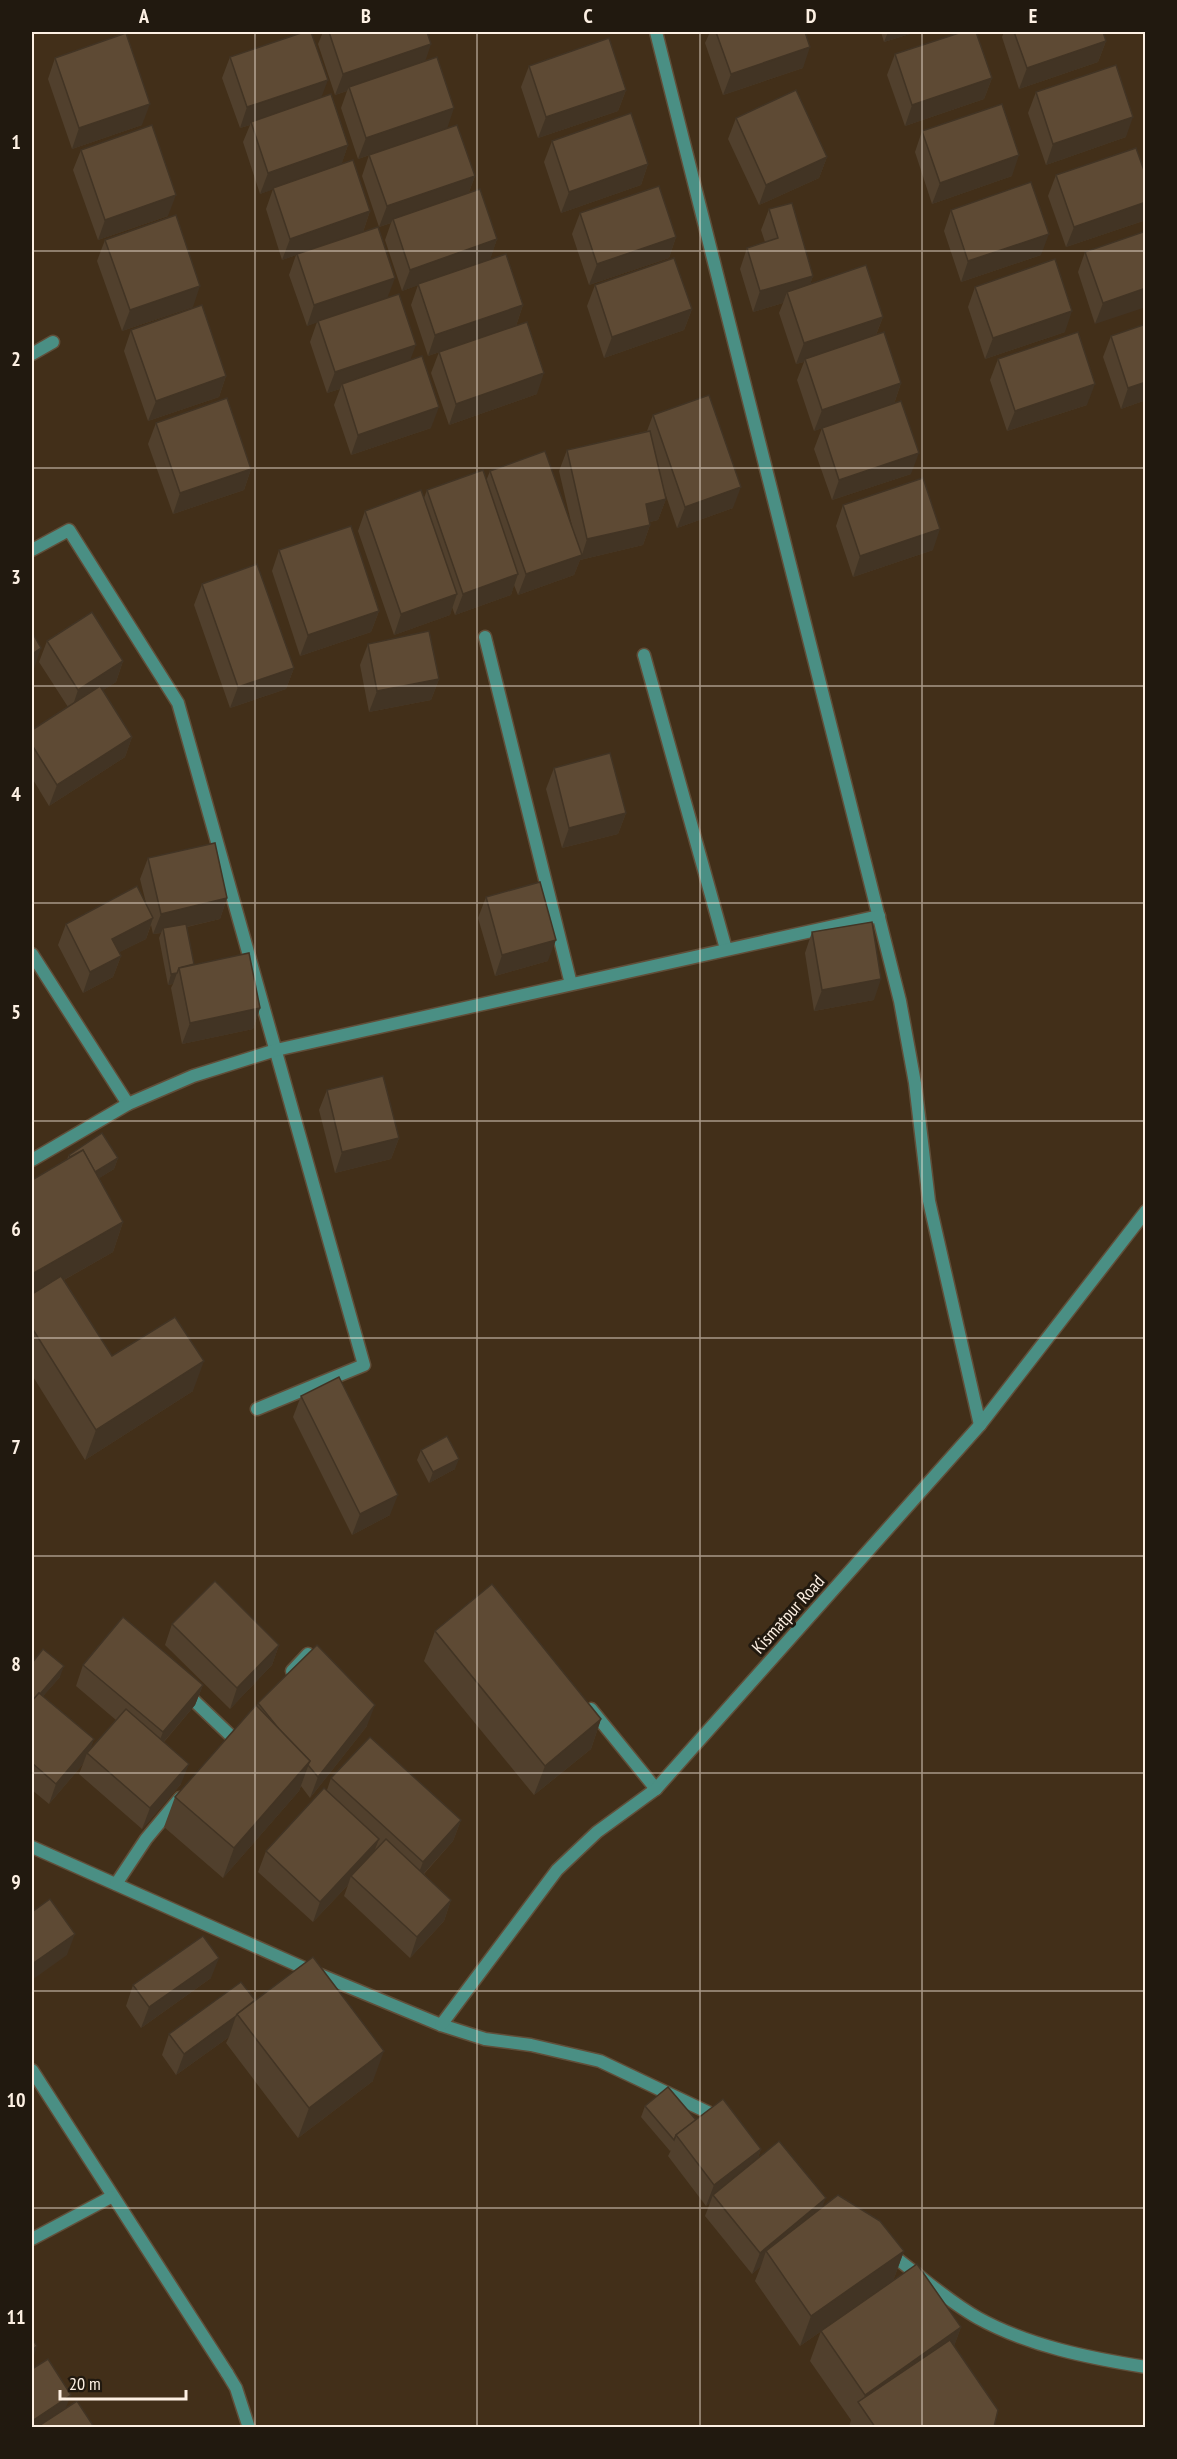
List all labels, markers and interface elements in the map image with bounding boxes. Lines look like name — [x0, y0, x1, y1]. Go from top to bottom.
text: A — [138, 3, 150, 29]
text: B — [361, 3, 371, 29]
text: C — [583, 3, 593, 29]
text: D — [806, 3, 817, 29]
text: E — [1029, 3, 1037, 29]
text: 1 — [11, 129, 21, 155]
text: 2 — [11, 346, 21, 372]
text: 3 — [11, 564, 21, 590]
text: 4 — [11, 781, 21, 807]
text: 5 — [11, 999, 21, 1025]
text: 6 — [11, 1216, 21, 1242]
text: 7 — [11, 1434, 21, 1460]
street label: Kismatpur Road — [747, 1570, 829, 1658]
text: 8 — [11, 1651, 21, 1677]
text: 9 — [11, 1869, 21, 1895]
text: 10 — [6, 2087, 26, 2113]
text: 11 — [6, 2304, 26, 2330]
scale bar — [60, 2363, 186, 2401]
text: 20 m — [69, 2372, 101, 2395]

